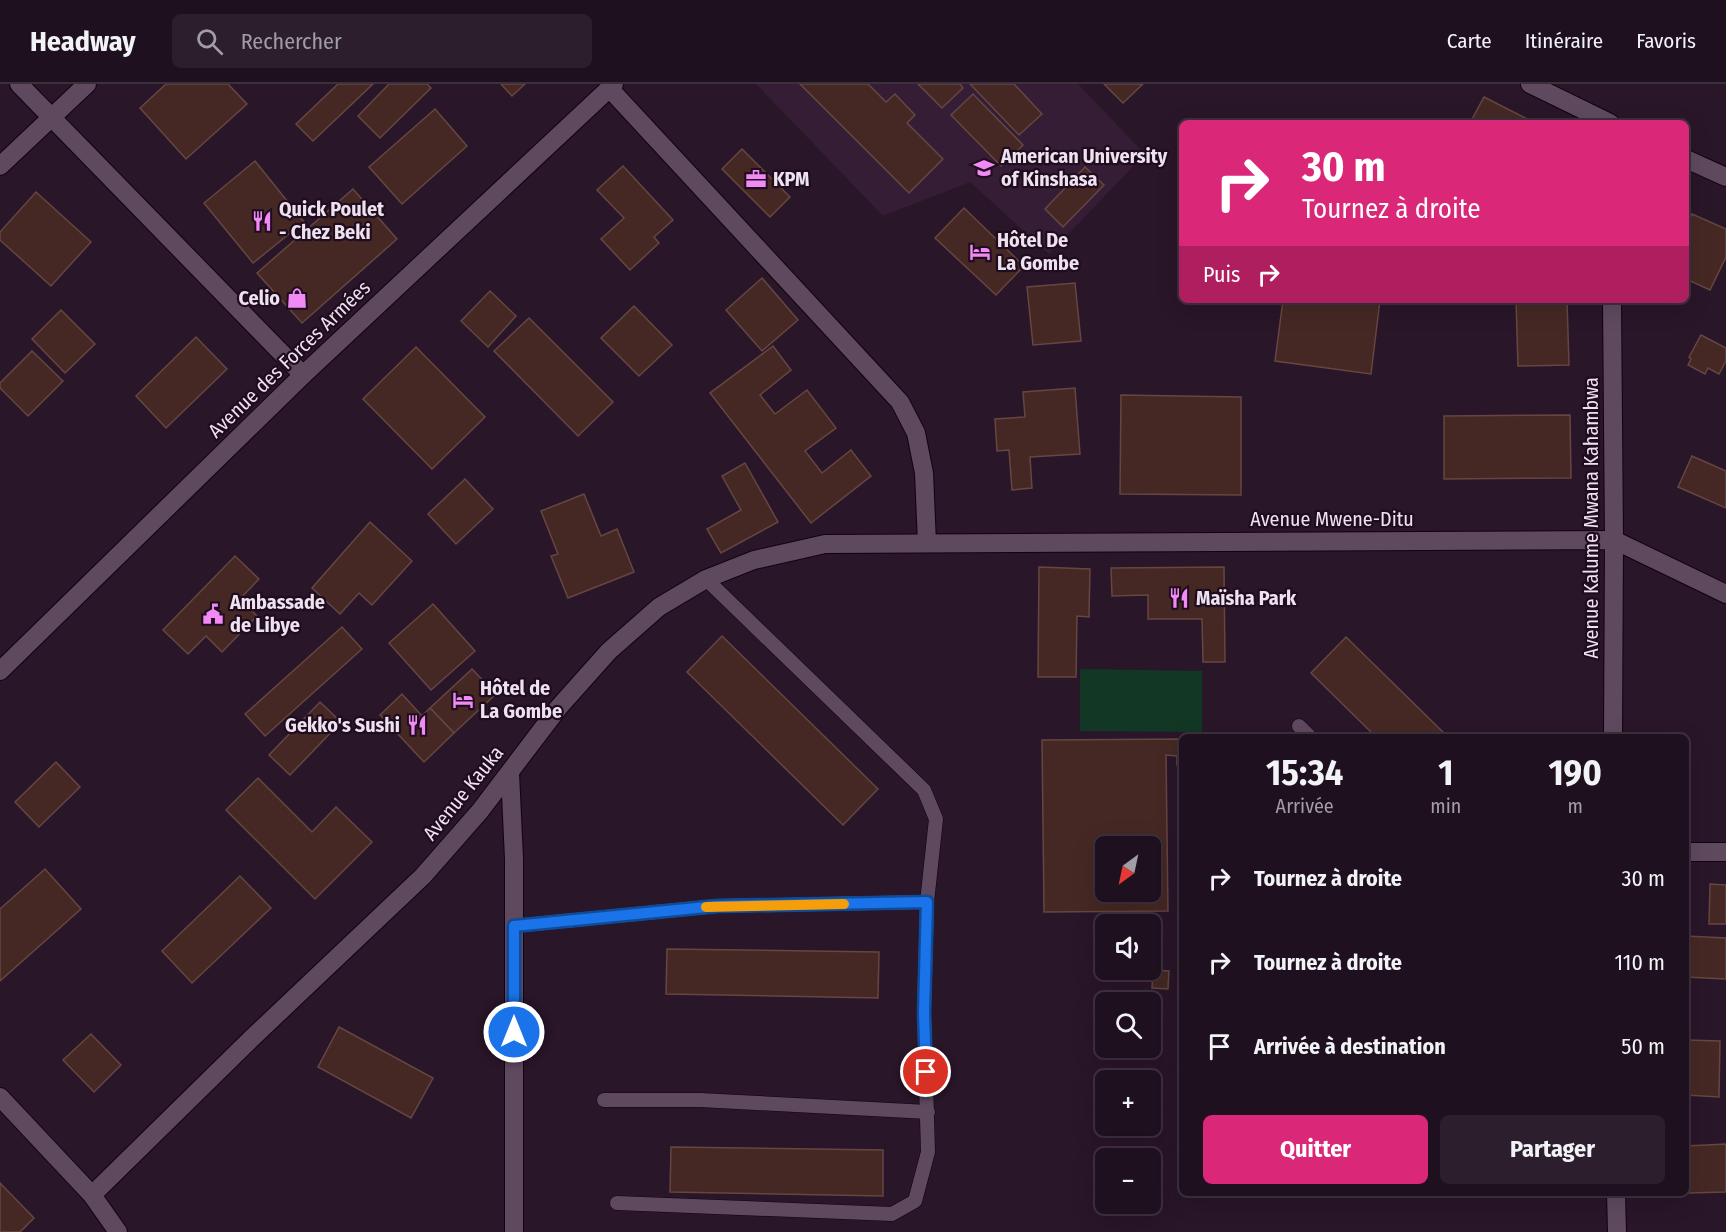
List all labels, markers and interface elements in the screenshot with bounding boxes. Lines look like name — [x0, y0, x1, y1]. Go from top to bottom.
search box — [172, 14, 592, 68]
text: Headway — [30, 25, 136, 58]
icon: search — [193, 25, 226, 58]
text: Rechercher — [241, 28, 342, 55]
text: Carte — [1447, 28, 1492, 54]
text: Itinéraire — [1525, 28, 1603, 54]
text: Favoris — [1636, 28, 1696, 54]
text: 30 m — [1302, 142, 1386, 192]
place label: American University of Kinshasa — [1000, 144, 1168, 191]
icon: right — [1203, 144, 1281, 222]
school or university icon: American University of Kinshasa — [972, 156, 996, 180]
office icon: KPM — [744, 167, 768, 191]
place label: KPM — [773, 167, 809, 191]
text: Tournez à droite — [1302, 193, 1481, 225]
place label: Quick Poulet - Chez Beki — [279, 197, 385, 244]
restaurant icon: Quick Poulet - Chez Beki — [250, 209, 274, 233]
place label: Hôtel De La Gombe — [997, 228, 1079, 275]
hotel icon: Hôtel De La Gombe — [968, 240, 992, 264]
icon: right — [1252, 258, 1285, 291]
text: Puis — [1203, 261, 1240, 288]
street label: Avenue des Forces Armées — [203, 275, 375, 443]
place label: Celio — [238, 286, 280, 310]
shop icon: Celio — [285, 286, 309, 310]
street label: Avenue Kalume Mwana Kahambwa — [1579, 377, 1603, 659]
street label: Avenue Mwene-Ditu — [1250, 507, 1414, 531]
restaurant icon: Maïsha Park — [1167, 586, 1191, 610]
place label: Maïsha Park — [1196, 586, 1297, 610]
place label: Ambassade de Libye — [229, 590, 325, 637]
public building icon: Ambassade de Libye — [201, 602, 225, 626]
place label: Hôtel de La Gombe — [480, 676, 562, 723]
hotel icon: Hôtel de La Gombe — [451, 688, 475, 712]
place label: Gekko's Sushi — [285, 713, 400, 737]
restaurant icon: Gekko's Sushi — [405, 713, 429, 737]
street label: Avenue Kauka — [418, 741, 508, 845]
text: 15:34 — [1266, 751, 1343, 795]
text: 1 — [1438, 751, 1453, 795]
text: 190 — [1548, 751, 1602, 795]
text: Arrivée — [1276, 794, 1334, 818]
text: min — [1430, 794, 1461, 818]
text: m — [1567, 794, 1583, 818]
north arrow — [1095, 836, 1161, 902]
map controls — [1095, 836, 1161, 1214]
icon: right — [1203, 862, 1236, 895]
text: Tournez à droite — [1254, 865, 1402, 892]
text: 30 m — [1622, 865, 1665, 892]
button: sound — [1095, 914, 1161, 980]
icon: right — [1203, 946, 1236, 979]
text: Tournez à droite — [1254, 949, 1402, 976]
text: 110 m — [1615, 949, 1665, 976]
button: search — [1095, 992, 1161, 1058]
position arrow — [482, 1000, 546, 1064]
icon: arrive — [1203, 1030, 1236, 1063]
text: Arrivée à destination — [1254, 1033, 1446, 1060]
text: 50 m — [1621, 1033, 1665, 1060]
pin — [900, 1046, 951, 1097]
icon: arrive — [909, 1055, 942, 1088]
button: + — [1095, 1070, 1161, 1136]
button: Quitter — [1203, 1115, 1428, 1184]
button: Partager — [1440, 1115, 1665, 1184]
button: − — [1095, 1148, 1161, 1214]

